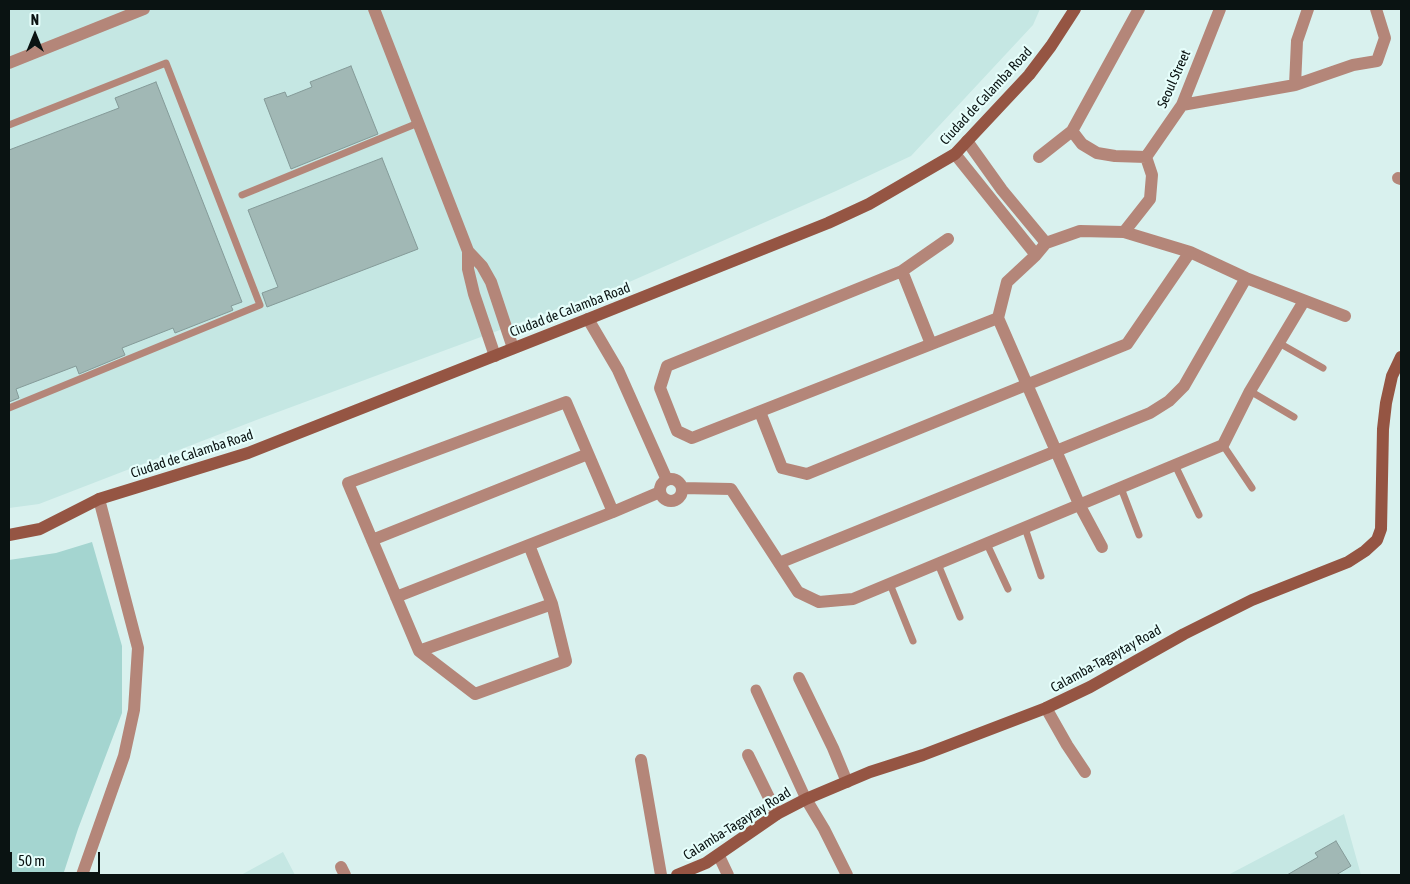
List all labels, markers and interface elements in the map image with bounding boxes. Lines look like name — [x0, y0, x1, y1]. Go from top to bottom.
north arrow — [10, 10, 60, 60]
text: N — [31, 12, 39, 28]
street label: Ciudad de Calamba Road — [936, 44, 1036, 148]
street label: Seoul Street — [1154, 47, 1194, 111]
street label: Ciudad de Calamba Road — [507, 279, 633, 341]
street label: Ciudad de Calamba Road — [129, 426, 255, 482]
street label: Calamba-Tagaytay Road — [1048, 622, 1164, 696]
street label: Calamba-Tagaytay Road — [680, 784, 794, 864]
scale bar — [12, 842, 102, 874]
text: 50 m — [18, 852, 45, 869]

